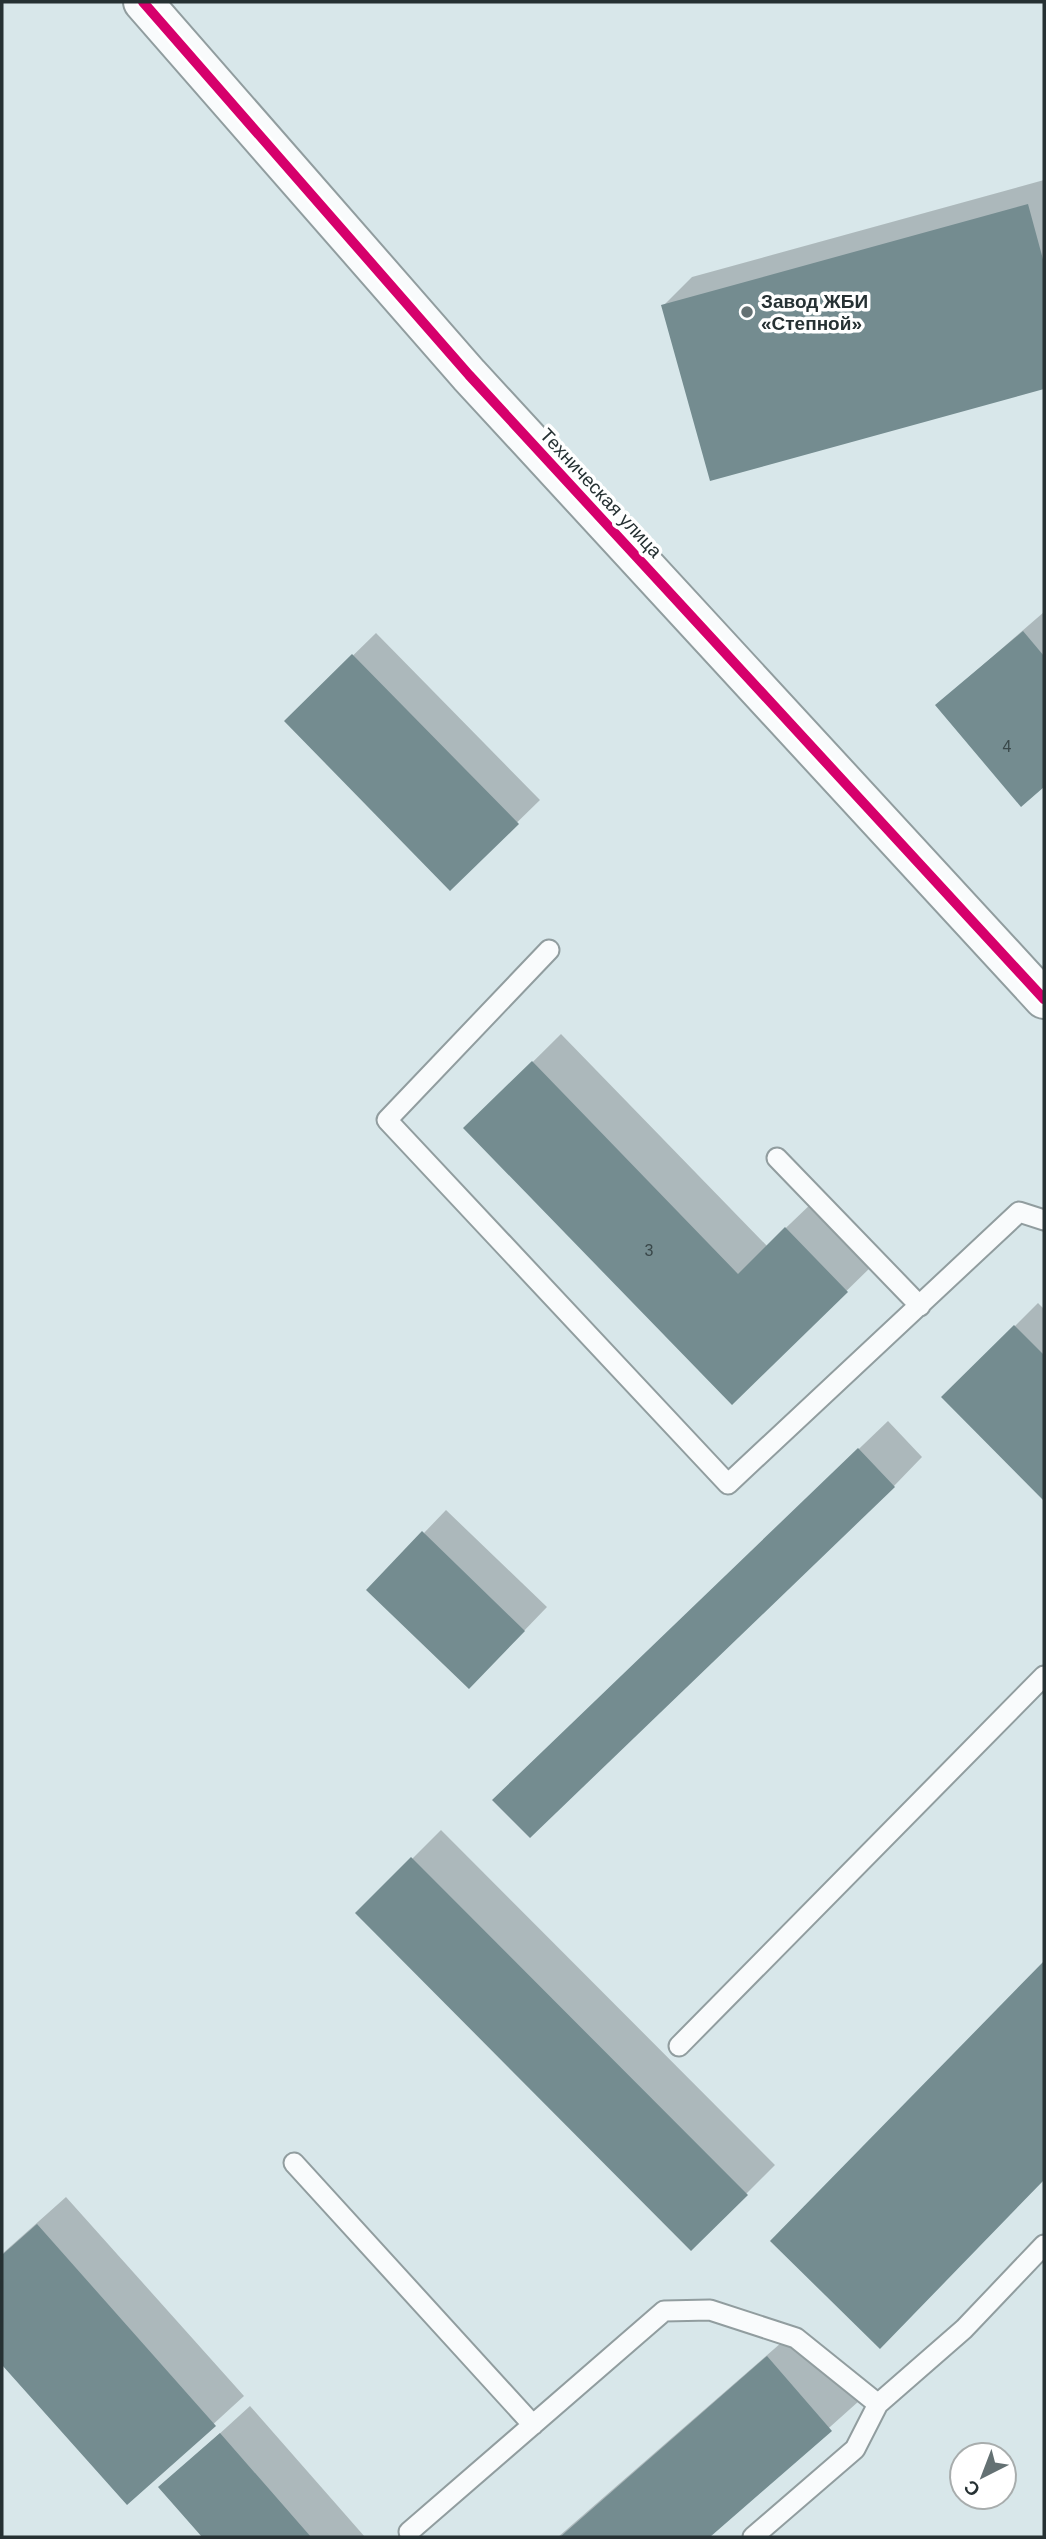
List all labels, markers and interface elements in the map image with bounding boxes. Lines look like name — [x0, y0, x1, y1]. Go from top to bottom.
place label: Завод ЖБИ «Степной» — [761, 291, 868, 334]
marker: Завод ЖБИ «Степной» — [739, 304, 755, 320]
street label: Техническая улица — [536, 424, 666, 562]
house number: 4 — [1003, 738, 1012, 755]
house number: 3 — [645, 1242, 654, 1259]
north arrow — [948, 2441, 1018, 2511]
text: С — [960, 2476, 984, 2501]

